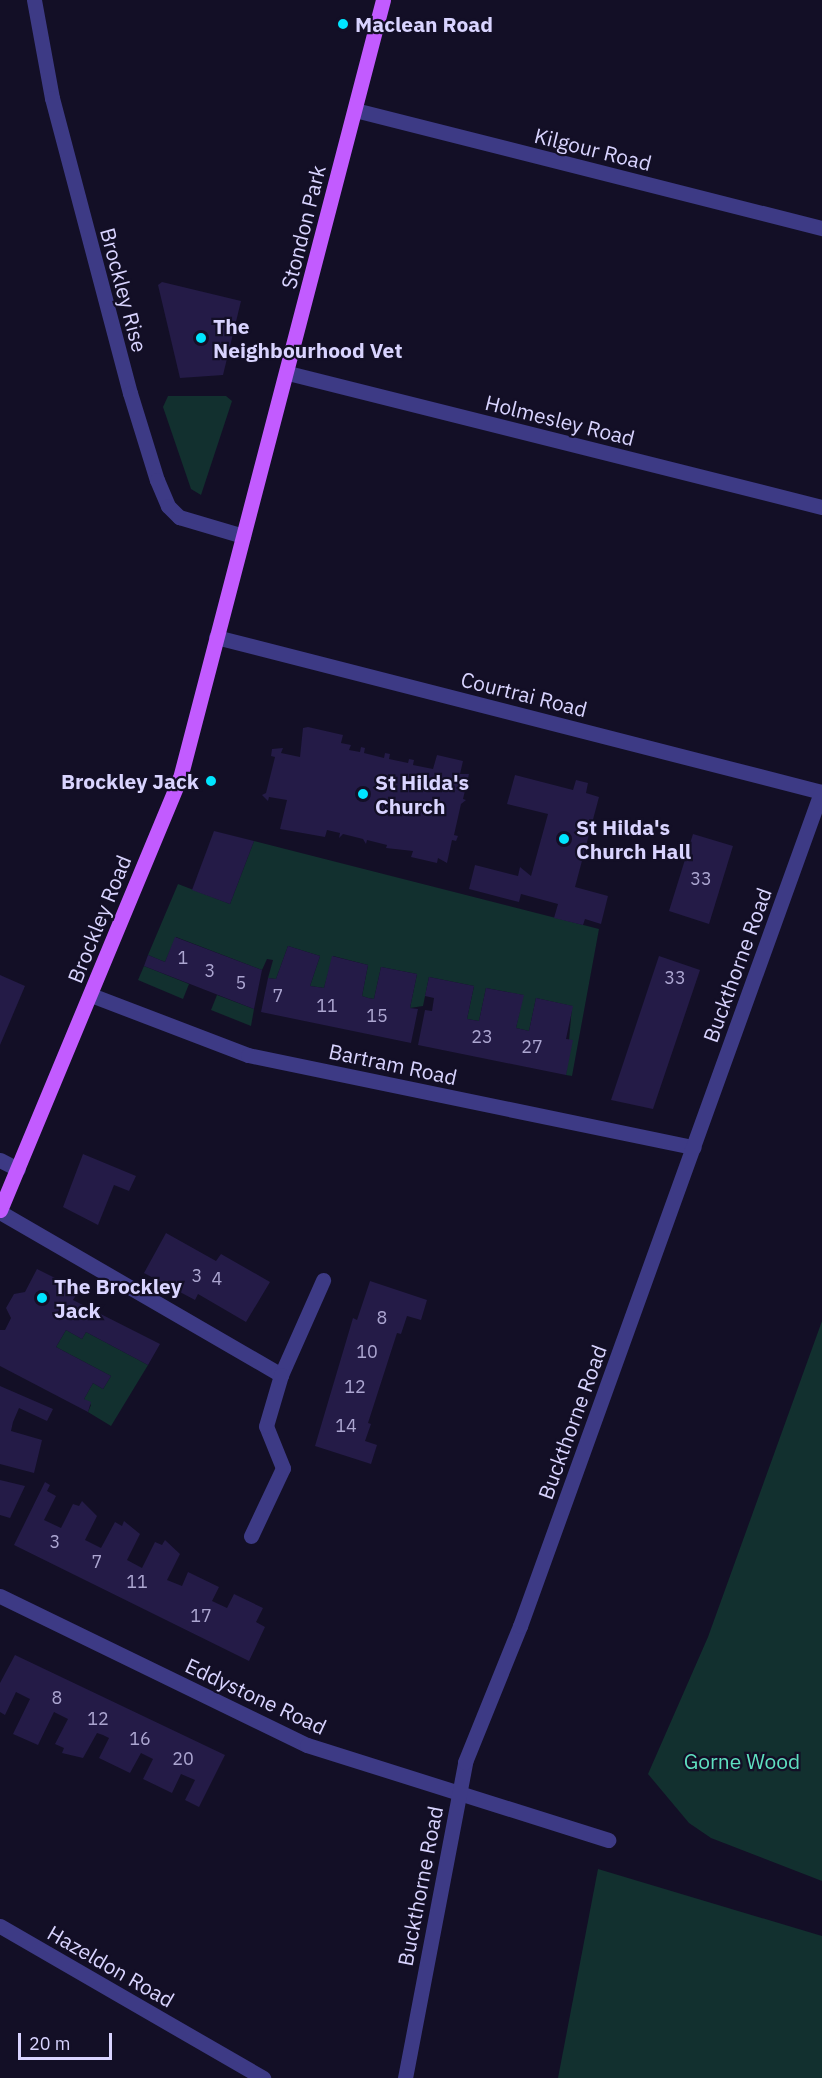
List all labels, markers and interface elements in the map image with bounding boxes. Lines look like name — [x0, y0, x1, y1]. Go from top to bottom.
place label: Maclean Road — [355, 11, 493, 37]
marker: Maclean Road — [336, 17, 350, 31]
street label: Kilgour Road — [532, 122, 654, 176]
street label: Stondon Park — [275, 163, 331, 291]
street label: Brockley Rise — [95, 225, 153, 355]
place label: The Neighbourhood Vet — [213, 313, 402, 363]
marker: The Neighbourhood Vet — [194, 331, 208, 345]
street label: Holmesley Road — [483, 389, 637, 451]
street label: Courtrai Road — [458, 666, 590, 722]
place label: Brockley Jack — [61, 768, 199, 794]
place label: St Hilda's Church — [375, 769, 469, 819]
marker: Brockley Jack — [204, 774, 218, 788]
marker: St Hilda's Church — [356, 787, 370, 801]
place label: St Hilda's Church Hall — [576, 814, 691, 864]
marker: St Hilda's Church Hall — [557, 832, 571, 846]
street label: Brockley Road — [62, 851, 136, 987]
house number: 33 — [690, 868, 712, 890]
street label: Buckthorne Road — [697, 884, 777, 1046]
house number: 1 — [178, 947, 188, 969]
house number: 3 — [205, 960, 215, 982]
house number: 33 — [664, 967, 686, 989]
house number: 5 — [236, 972, 246, 994]
house number: 7 — [273, 985, 283, 1007]
house number: 11 — [316, 995, 338, 1017]
house number: 15 — [366, 1005, 388, 1027]
house number: 23 — [471, 1026, 493, 1048]
house number: 27 — [521, 1036, 543, 1058]
street label: Bartram Road — [327, 1038, 459, 1090]
house number: 3 — [192, 1265, 202, 1287]
house number: 4 — [212, 1268, 222, 1290]
place label: The Brockley Jack — [54, 1273, 182, 1323]
marker: The Brockley Jack — [35, 1291, 49, 1305]
house number: 8 — [377, 1307, 387, 1329]
house number: 10 — [356, 1341, 378, 1363]
street label: Buckthorne Road — [532, 1341, 612, 1503]
house number: 12 — [344, 1376, 366, 1398]
house number: 14 — [335, 1415, 357, 1437]
house number: 3 — [50, 1531, 60, 1553]
house number: 7 — [92, 1551, 102, 1573]
house number: 11 — [126, 1571, 148, 1593]
house number: 17 — [190, 1605, 212, 1627]
street label: Eddystone Road — [182, 1652, 330, 1740]
house number: 8 — [52, 1687, 62, 1709]
house number: 12 — [87, 1708, 109, 1730]
house number: 16 — [129, 1728, 151, 1750]
house number: 20 — [172, 1748, 194, 1770]
park label: Gorne Wood — [684, 1748, 800, 1774]
street label: Buckthorne Road — [392, 1804, 448, 1968]
street label: Hazeldon Road — [43, 1920, 179, 2012]
scale bar — [21, 2021, 116, 2059]
text: 20 m — [29, 2032, 71, 2055]

